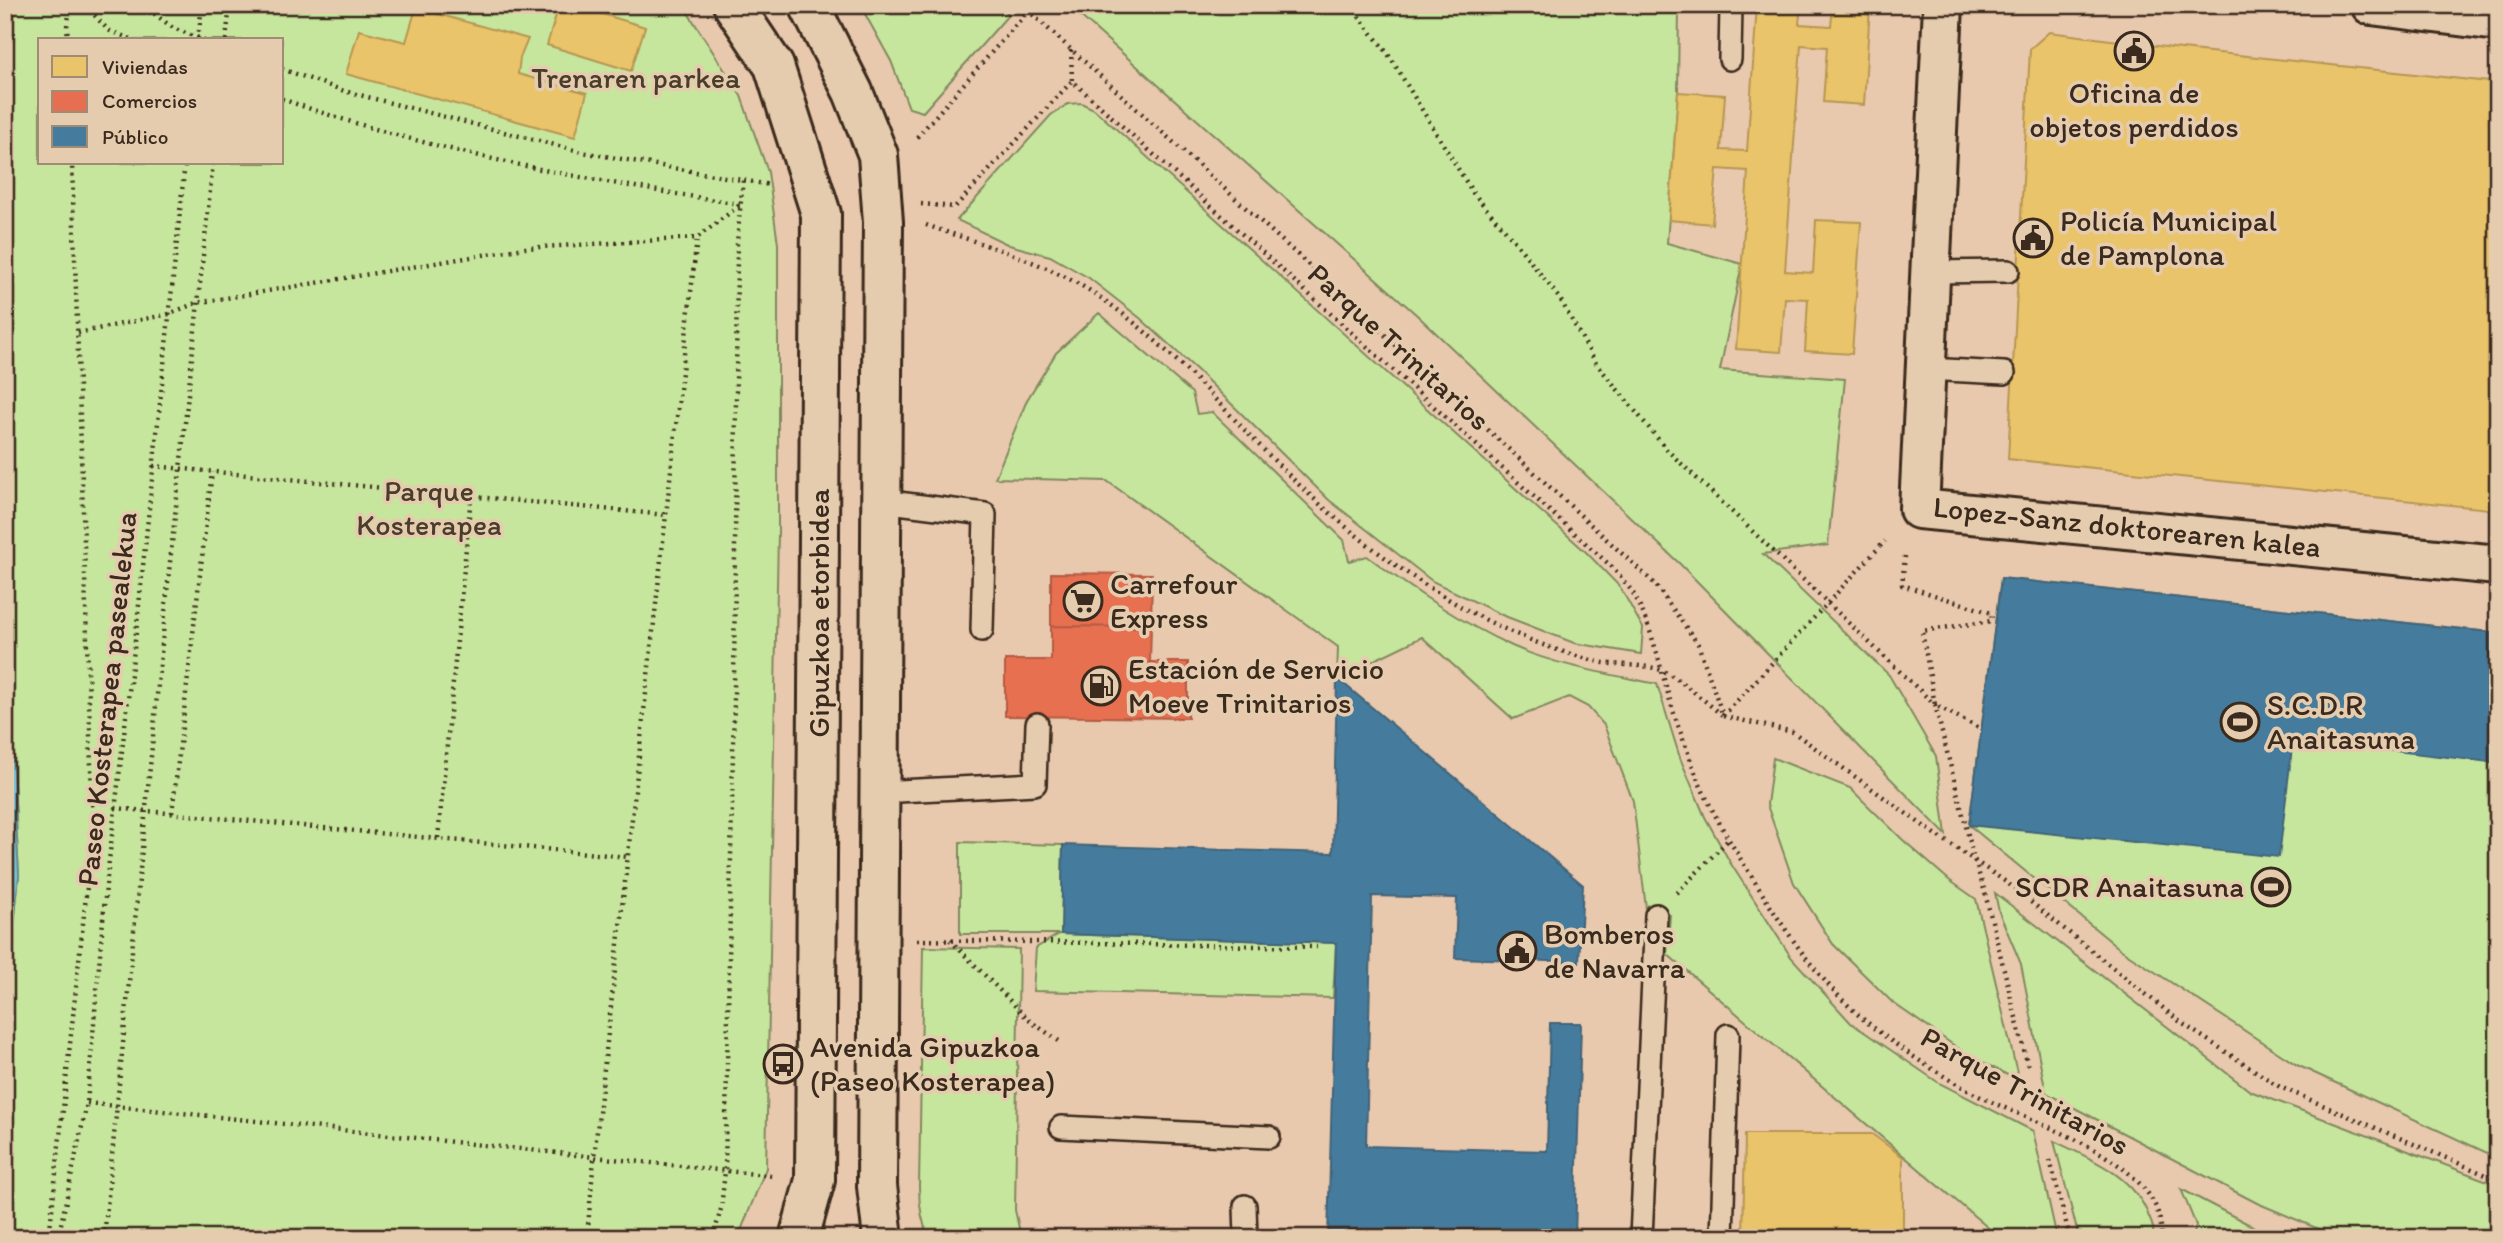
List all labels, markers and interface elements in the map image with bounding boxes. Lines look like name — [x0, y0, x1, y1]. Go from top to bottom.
public building icon: Oficina de objetos perdidos — [2113, 30, 2155, 72]
legend — [38, 38, 284, 164]
text: Viviendas — [102, 54, 188, 79]
park label: Trenaren parkea — [531, 59, 741, 96]
place label: Oficina de objetos perdidos — [2029, 74, 2239, 145]
text: Comercios — [102, 88, 197, 113]
text: Público — [102, 124, 168, 149]
place label: Policía Municipal de Pamplona — [2060, 202, 2277, 273]
public building icon: Policía Municipal de Pamplona — [2012, 217, 2054, 259]
street label: Parque Trinitarios — [1301, 255, 1498, 438]
park label: Parque Kosterapea — [356, 472, 502, 543]
street label: Gipuzkoa etorbidea — [800, 488, 837, 738]
street label: Lopez-Sanz doktorearen kalea — [1931, 488, 2323, 565]
street label: Paseo Kosterapea pasealekua — [68, 510, 145, 888]
place label: Carrefour Express — [1110, 565, 1238, 636]
supermarket icon: Carrefour Express — [1062, 580, 1104, 622]
place label: Estación de Servicio Moeve Trinitarios — [1128, 650, 1384, 721]
fuel station icon: Estación de Servicio Moeve Trinitarios — [1080, 665, 1122, 707]
place label: S.C.D.R Anaitasuna — [2267, 686, 2415, 757]
sports icon: S.C.D.R Anaitasuna — [2219, 701, 2261, 743]
sports icon: SCDR Anaitasuna — [2250, 866, 2292, 908]
place label: SCDR Anaitasuna — [2015, 868, 2244, 905]
place label: Bomberos de Navarra — [1544, 915, 1686, 986]
public building icon: Bomberos de Navarra — [1496, 930, 1538, 972]
street label: Parque Trinitarios — [1915, 1018, 2136, 1163]
place label: Avenida Gipuzkoa (Paseo Kosterapea) — [810, 1028, 1055, 1099]
bus stop icon: Avenida Gipuzkoa (Paseo Kosterapea) — [762, 1043, 804, 1085]

